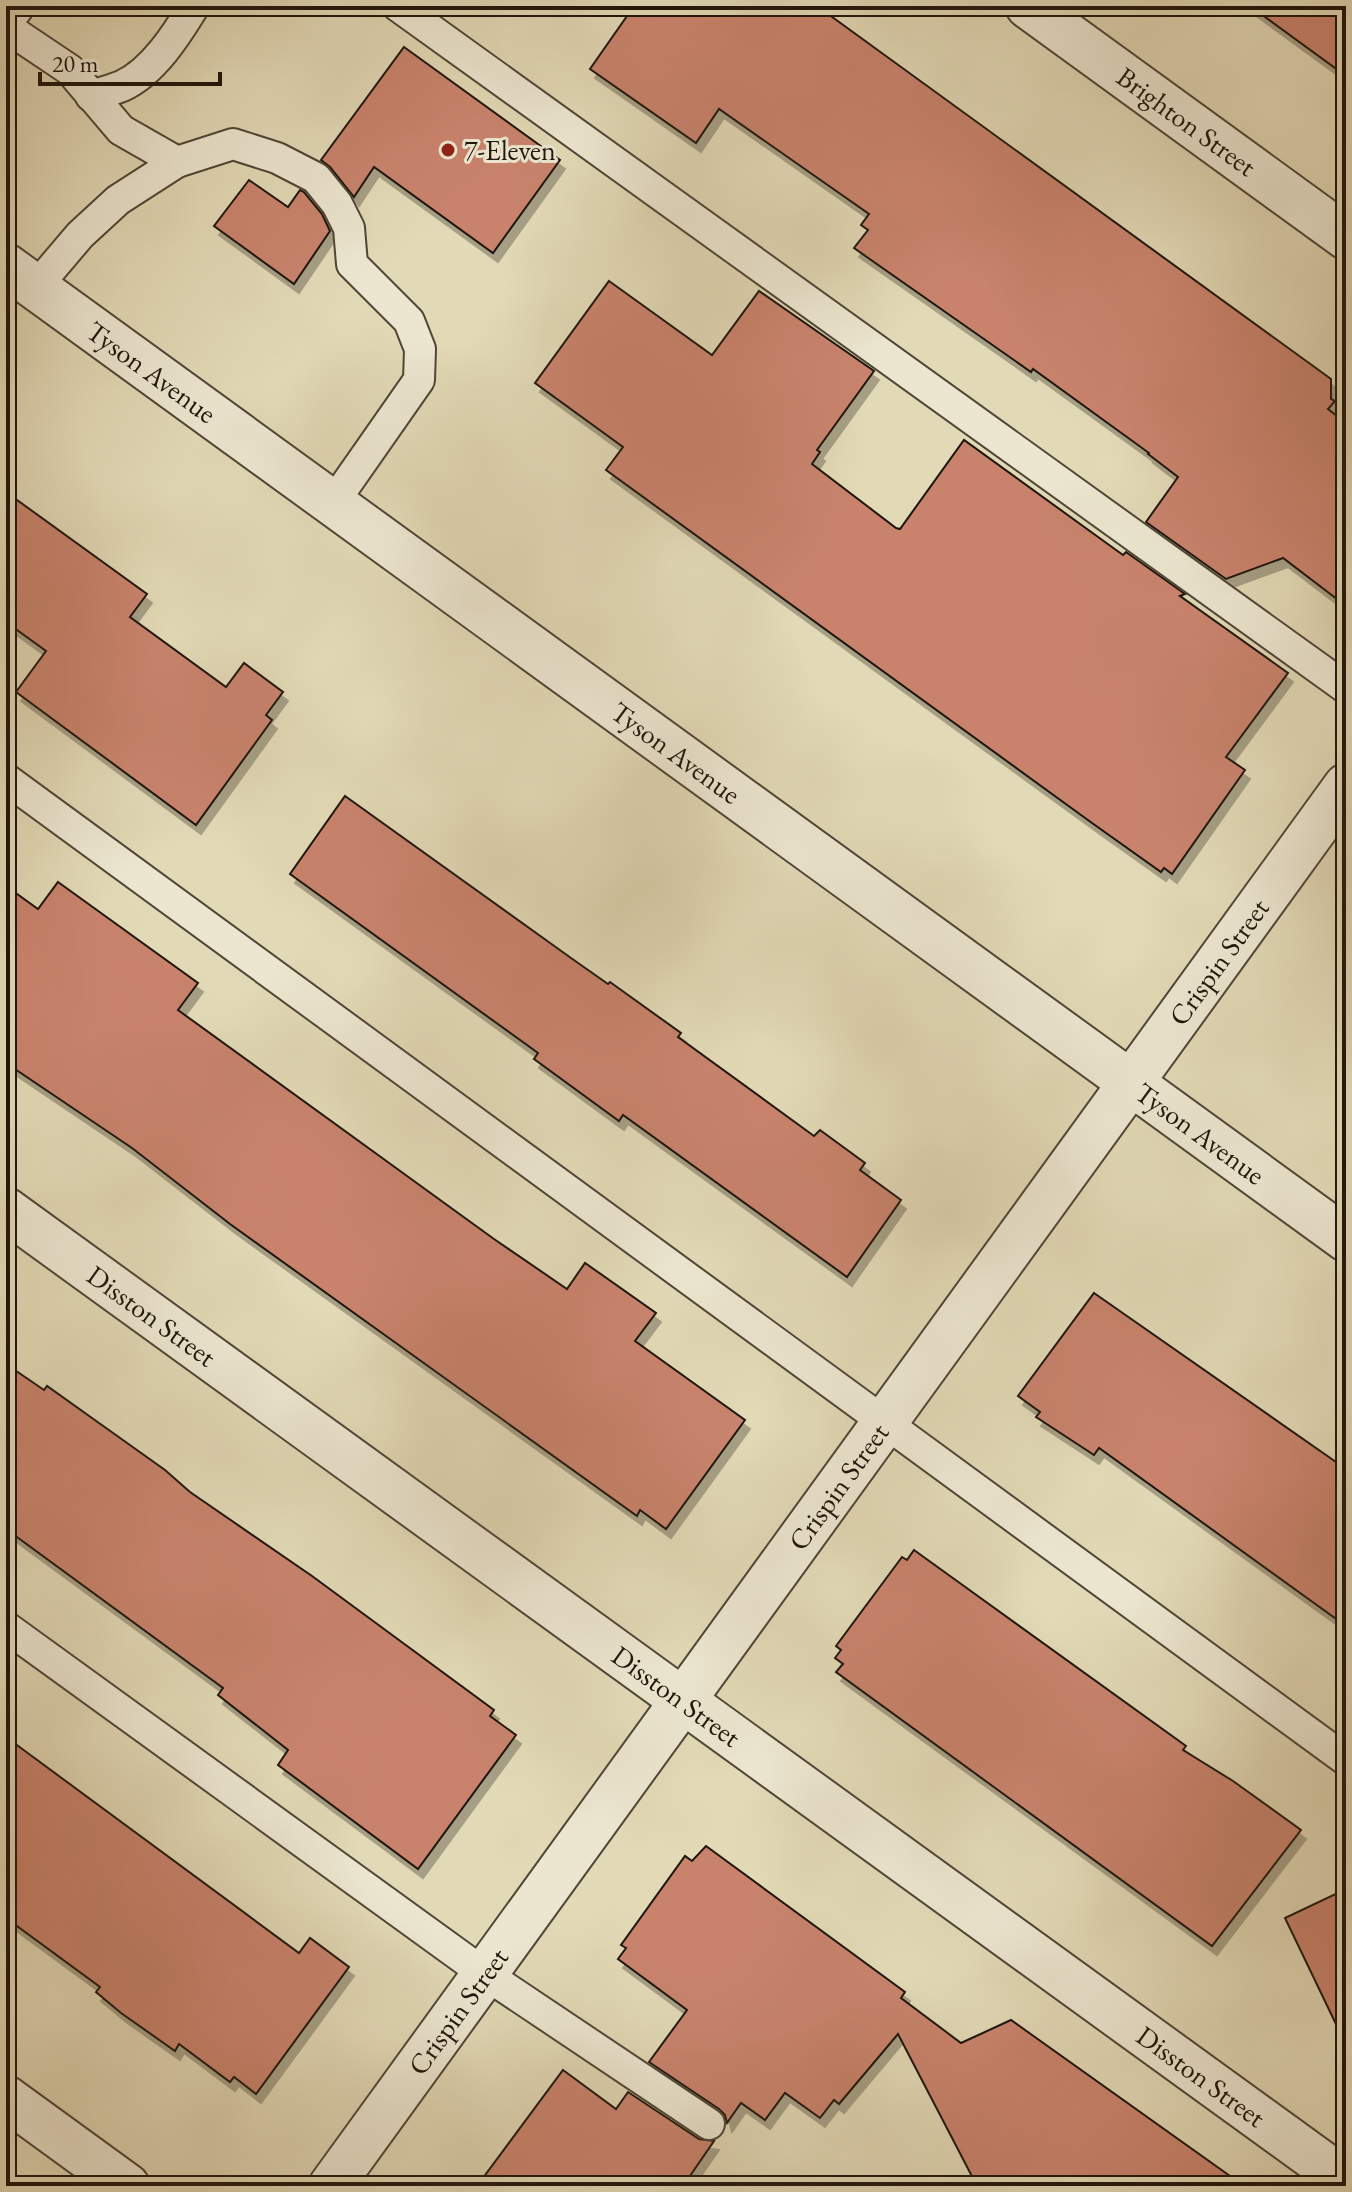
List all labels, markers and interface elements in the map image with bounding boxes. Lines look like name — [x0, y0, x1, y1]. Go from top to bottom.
scale bar — [40, 36, 220, 86]
text: 20 m — [52, 48, 99, 79]
street label: Brighton Street — [1110, 58, 1264, 184]
place label: 7-Eleven — [464, 132, 556, 168]
marker: 7-Eleven — [439, 141, 457, 159]
street label: Tyson Avenue — [80, 313, 224, 431]
street label: Tyson Avenue — [604, 693, 748, 812]
street label: Crispin Street — [1160, 891, 1277, 1033]
street label: Tyson Avenue — [1128, 1074, 1272, 1192]
street label: Disston Street — [80, 1257, 224, 1375]
street label: Crispin Street — [780, 1416, 896, 1557]
street label: Disston Street — [605, 1637, 748, 1755]
street label: Crispin Street — [400, 1940, 516, 2082]
street label: Disston Street — [1130, 2017, 1273, 2135]

